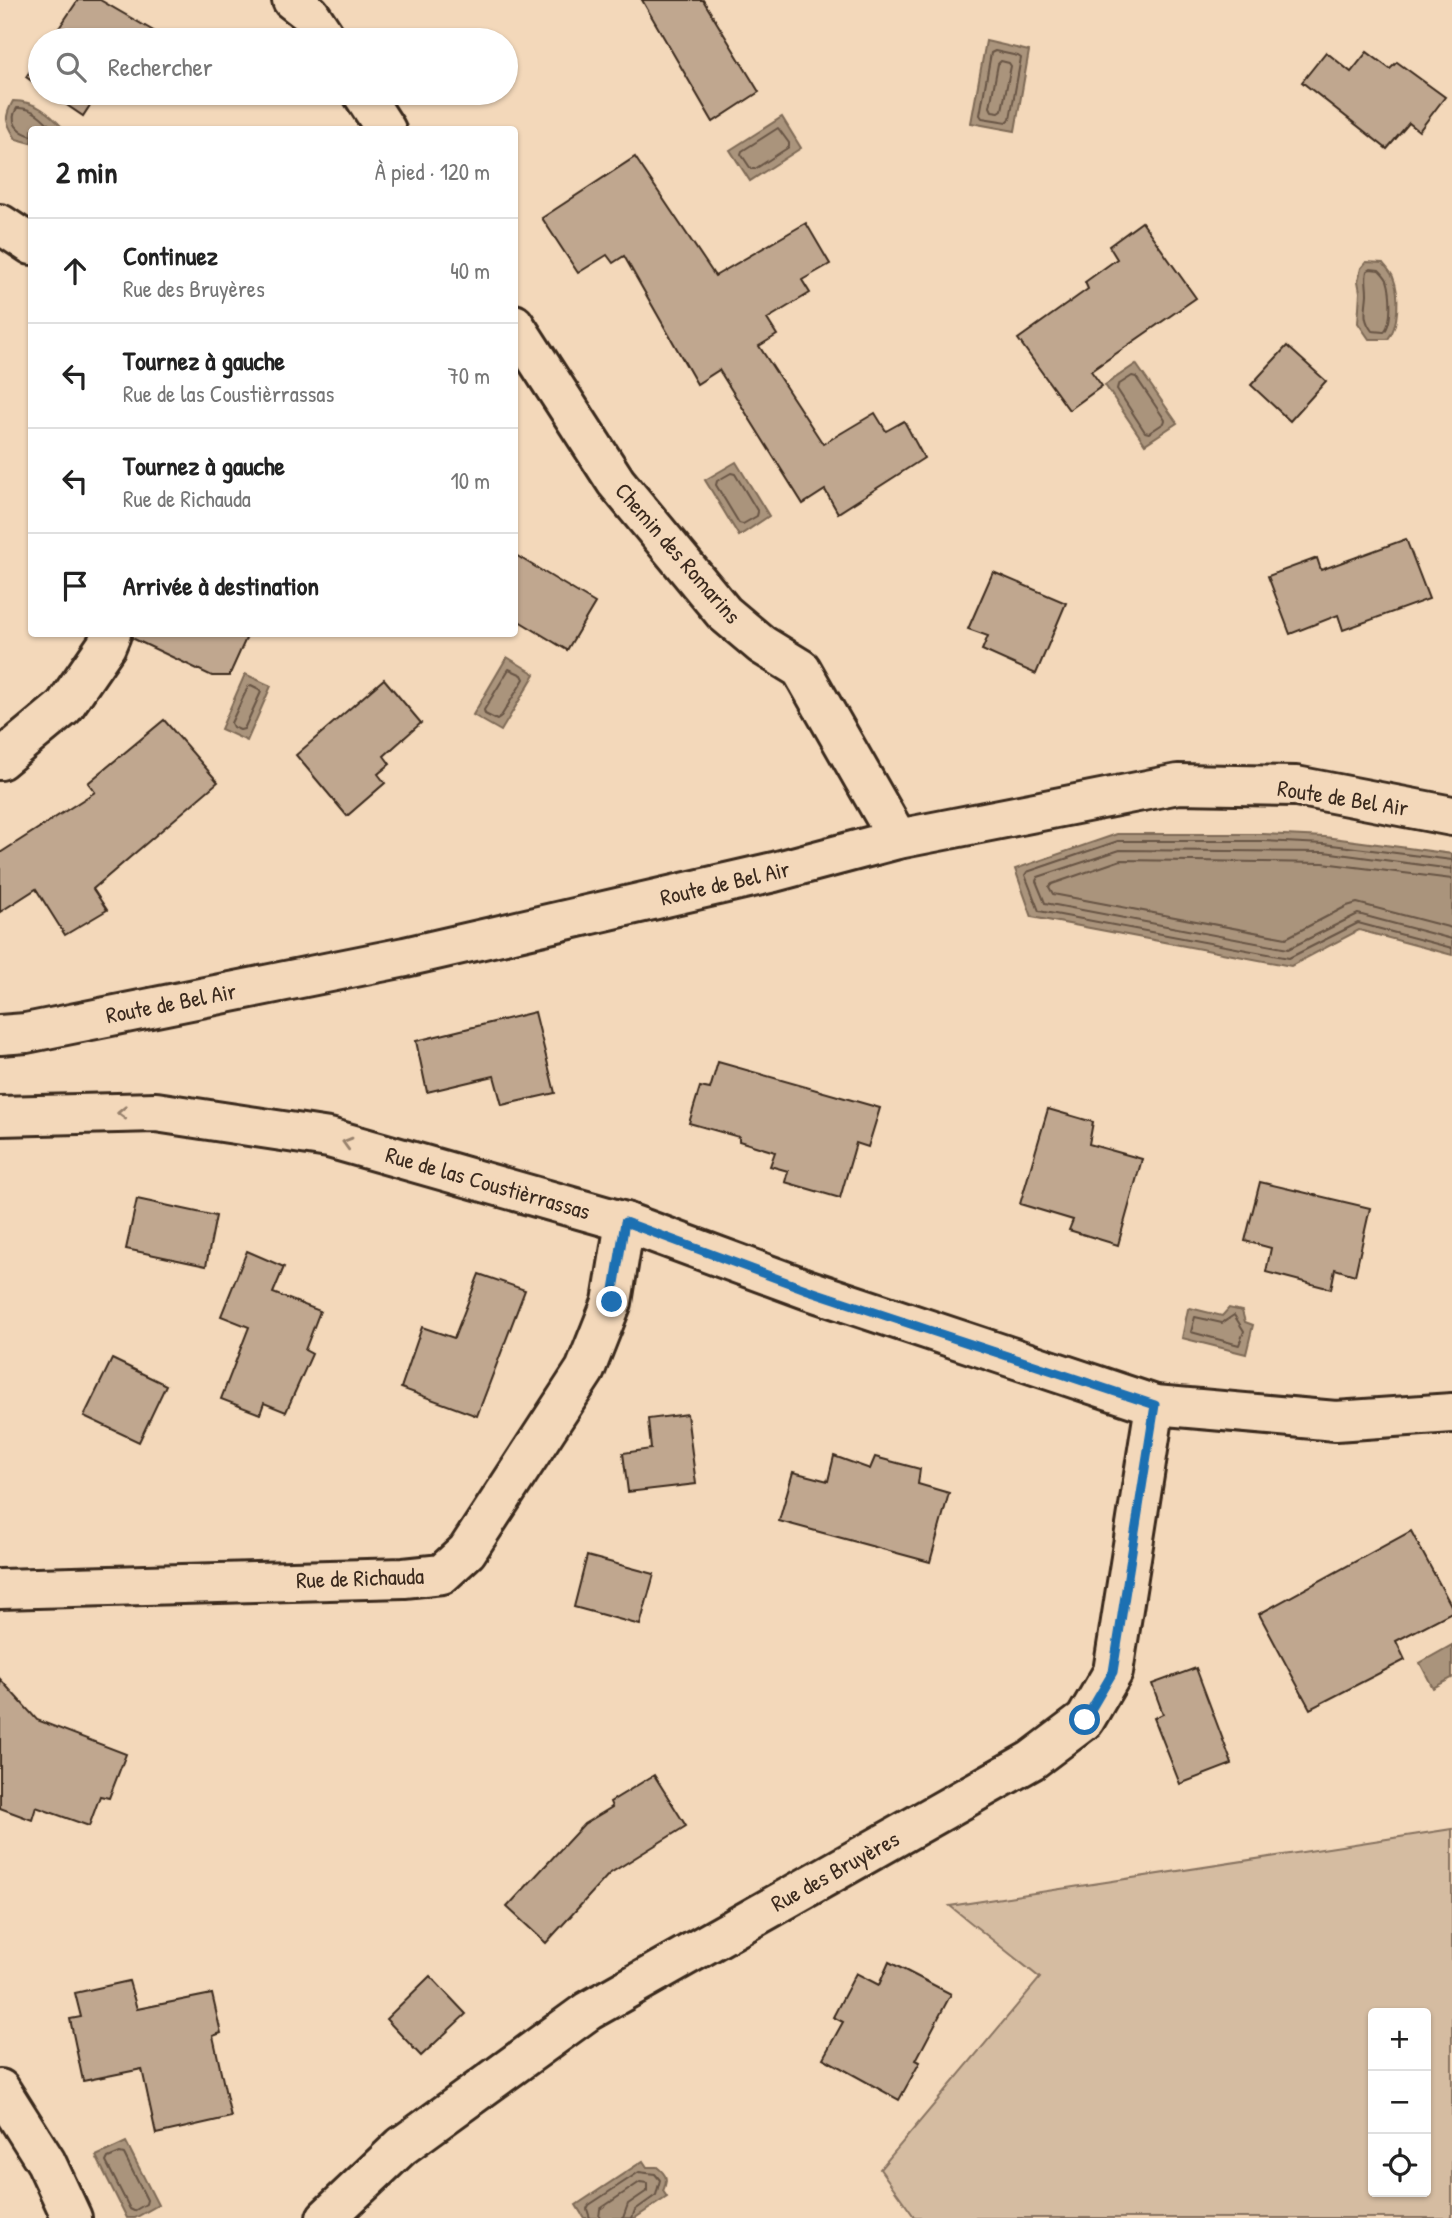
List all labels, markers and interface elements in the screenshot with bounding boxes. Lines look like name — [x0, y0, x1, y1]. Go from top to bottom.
search box — [28, 28, 518, 105]
icon: search — [52, 48, 90, 86]
text: Rechercher — [108, 49, 213, 84]
text: 2 min — [56, 152, 118, 192]
text: À pied · 120 m — [375, 156, 490, 187]
text: Continuez — [123, 238, 218, 273]
icon: ahead — [56, 252, 94, 290]
text: 40 m — [450, 255, 490, 286]
text: Rue des Bruyères — [123, 273, 265, 304]
text: Tournez à gauche — [123, 343, 285, 378]
icon: left — [56, 357, 94, 395]
text: 70 m — [447, 360, 490, 391]
text: Rue de las Coustièrrassas — [123, 378, 334, 409]
text: Tournez à gauche — [123, 448, 285, 483]
icon: left — [56, 462, 94, 500]
text: 10 m — [450, 465, 490, 496]
street label: Chemin des Romarins — [608, 475, 748, 630]
text: Rue de Richauda — [123, 483, 251, 514]
icon: arrive — [56, 567, 94, 605]
text: Arrivée à destination — [123, 568, 319, 603]
street label: Route de Bel Air — [1275, 772, 1411, 823]
street label: Route de Bel Air — [657, 853, 793, 912]
street label: Route de Bel Air — [103, 975, 239, 1030]
one-way arrow — [117, 1105, 127, 1121]
one-way arrow — [341, 1137, 353, 1152]
street label: Rue de las Coustièrrassas — [382, 1139, 594, 1227]
route end — [596, 1286, 627, 1317]
street label: Rue de Richauda — [296, 1560, 424, 1595]
route start — [1069, 1704, 1100, 1735]
street label: Rue des Bruyères — [765, 1823, 904, 1918]
map controls — [1368, 2008, 1431, 2197]
button: + — [1368, 2008, 1431, 2071]
button: − — [1368, 2071, 1431, 2134]
button: locate — [1368, 2134, 1431, 2197]

